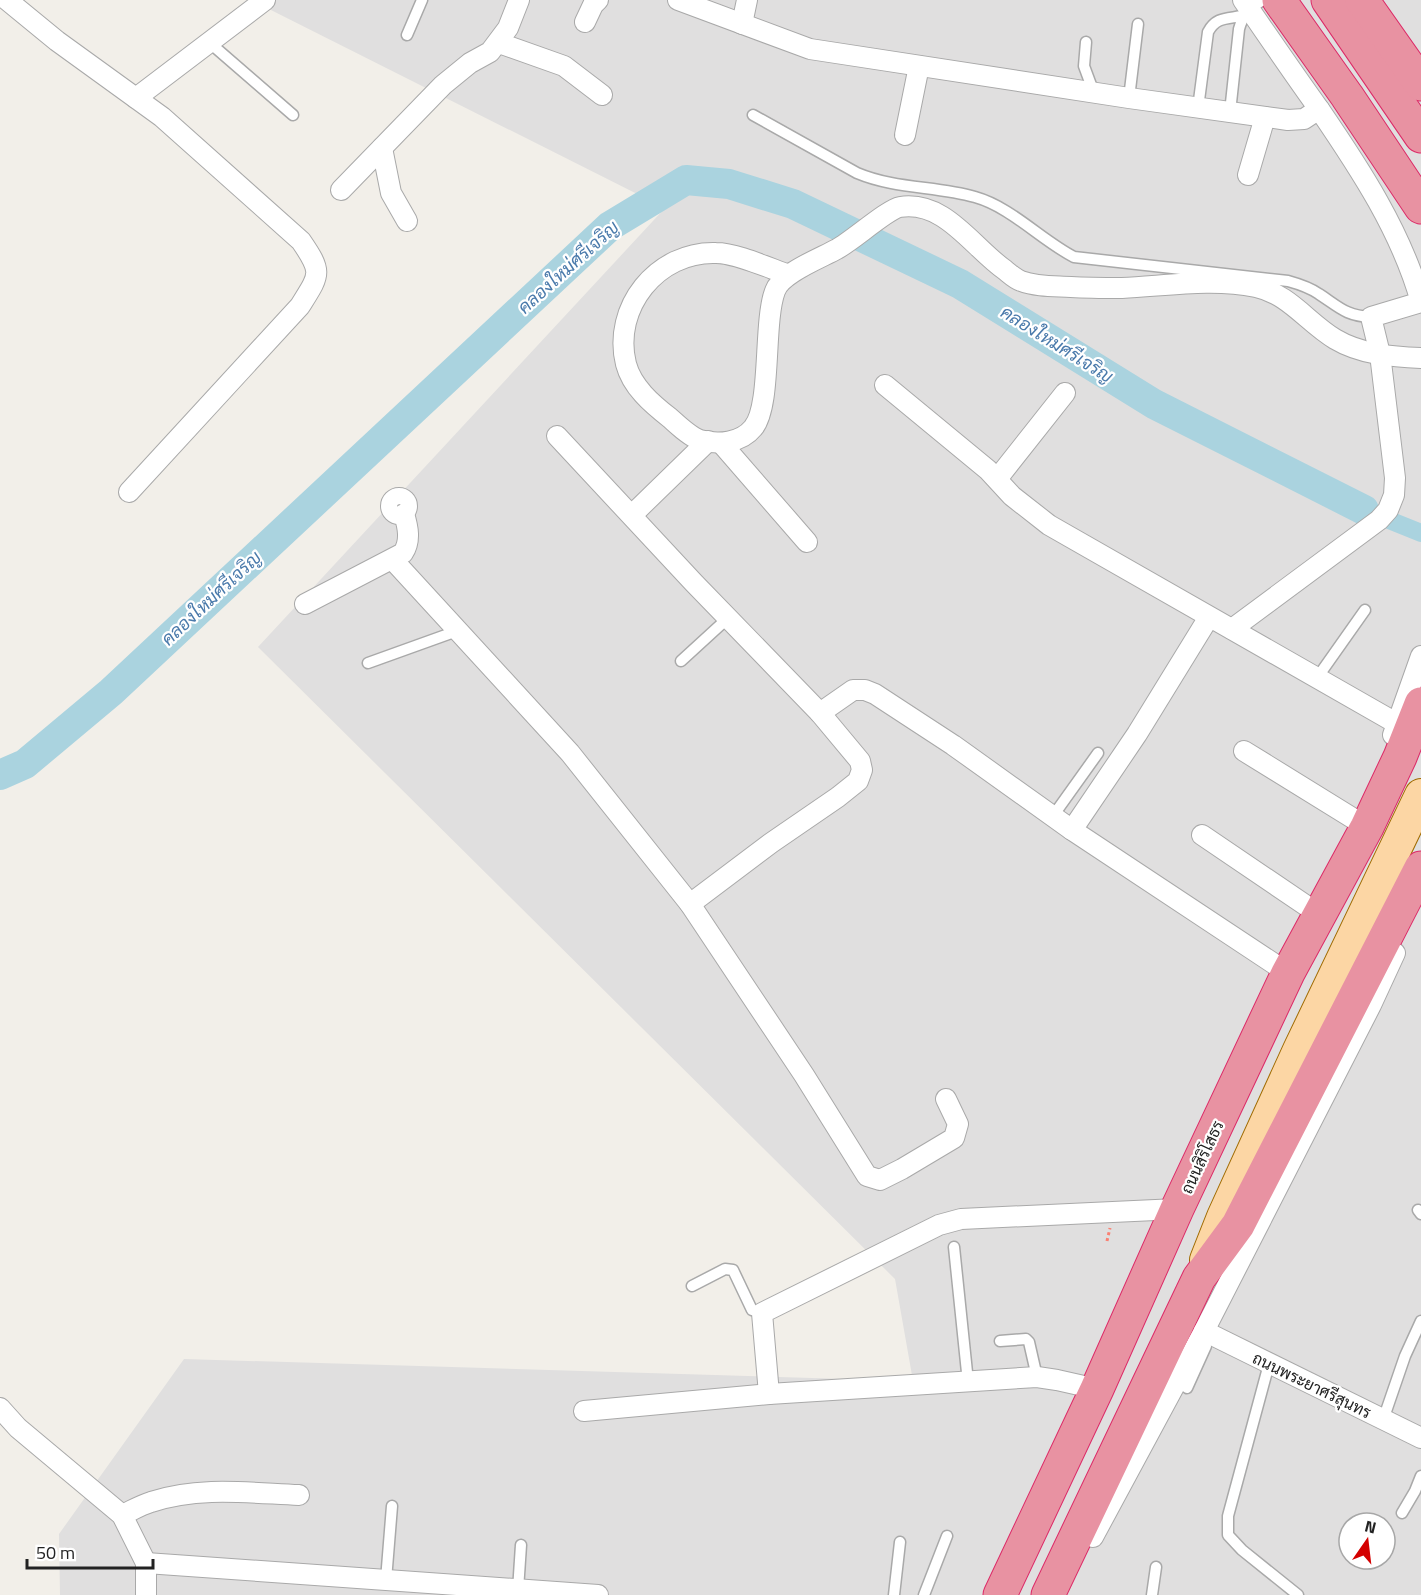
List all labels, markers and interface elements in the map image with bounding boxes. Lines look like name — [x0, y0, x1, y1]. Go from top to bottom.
water label: คลองใหม่ศรีเจริญ — [511, 214, 625, 320]
water label: คลองใหม่ศรีเจริญ — [995, 299, 1119, 389]
water label: คลองใหม่ศรีเจริญ — [155, 544, 267, 652]
street label: ถนนสิริโสธร — [1175, 1116, 1230, 1198]
street label: ถนนพระยาศรีสุนทร — [1249, 1346, 1376, 1424]
north arrow — [1337, 1511, 1397, 1571]
text: N — [1362, 1513, 1379, 1539]
scale bar — [27, 1532, 153, 1570]
text: 50 m — [36, 1539, 75, 1566]

